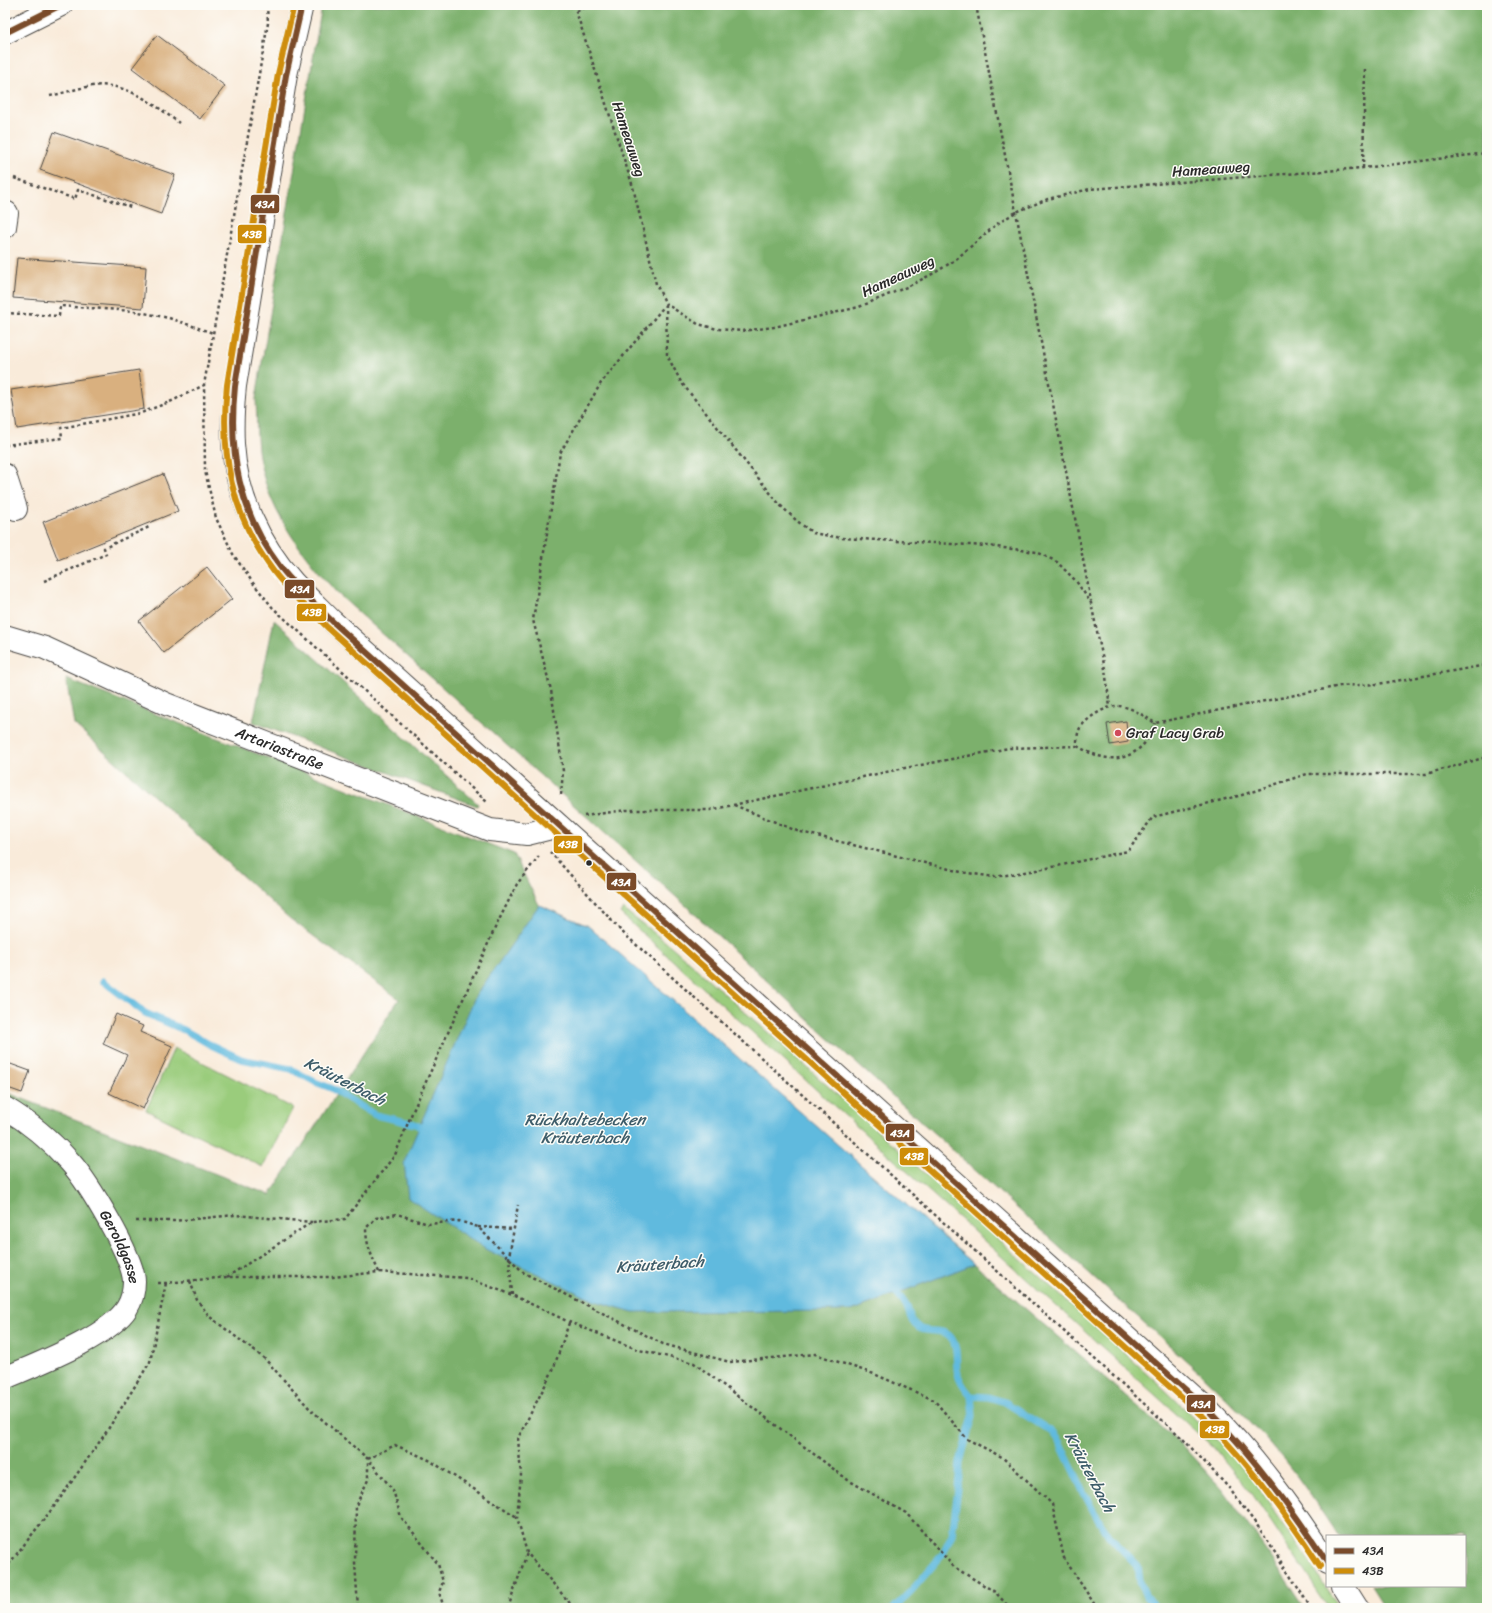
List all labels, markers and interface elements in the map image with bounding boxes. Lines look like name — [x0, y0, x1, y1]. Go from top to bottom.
street label: Hameauweg — [604, 98, 654, 180]
street label: Hameauweg — [1171, 153, 1251, 185]
line badge: 43A — [250, 194, 280, 214]
text: 43A — [254, 195, 275, 214]
line badge: 43B — [237, 224, 267, 244]
text: 43B — [241, 225, 262, 244]
street label: Hameauweg — [857, 248, 939, 304]
line badge: 43A — [284, 579, 315, 599]
text: 43A — [289, 580, 310, 599]
line badge: 43B — [296, 603, 327, 622]
text: 43B — [301, 603, 322, 622]
street label: Artariastraße — [231, 719, 328, 777]
place label: Graf Lacy Grab — [1126, 720, 1224, 746]
marker: Graf Lacy Grab — [1113, 728, 1123, 738]
line badge: 43B — [553, 835, 583, 854]
text: 43B — [557, 835, 578, 854]
unlabelled marker — [584, 858, 594, 868]
line badge: 43A — [606, 872, 637, 891]
text: 43A — [610, 873, 631, 892]
water label: Kräuterbach — [299, 1048, 392, 1115]
water label: Rückhaltebecken Kräuterbach — [525, 1105, 648, 1152]
line badge: 43A — [885, 1123, 915, 1142]
text: 43A — [889, 1124, 910, 1143]
line badge: 43B — [899, 1147, 929, 1166]
text: 43B — [903, 1147, 924, 1166]
street label: Geroldgasse — [92, 1205, 147, 1285]
water label: Kräuterbach — [615, 1246, 706, 1282]
line badge: 43A — [1186, 1394, 1216, 1413]
text: 43A — [1190, 1395, 1211, 1414]
line badge: 43B — [1199, 1420, 1230, 1439]
text: 43B — [1204, 1420, 1225, 1439]
water label: Kräuterbach — [1057, 1426, 1124, 1519]
legend — [1326, 1535, 1466, 1587]
text: 43A — [1362, 1540, 1384, 1562]
text: 43B — [1362, 1560, 1384, 1582]

